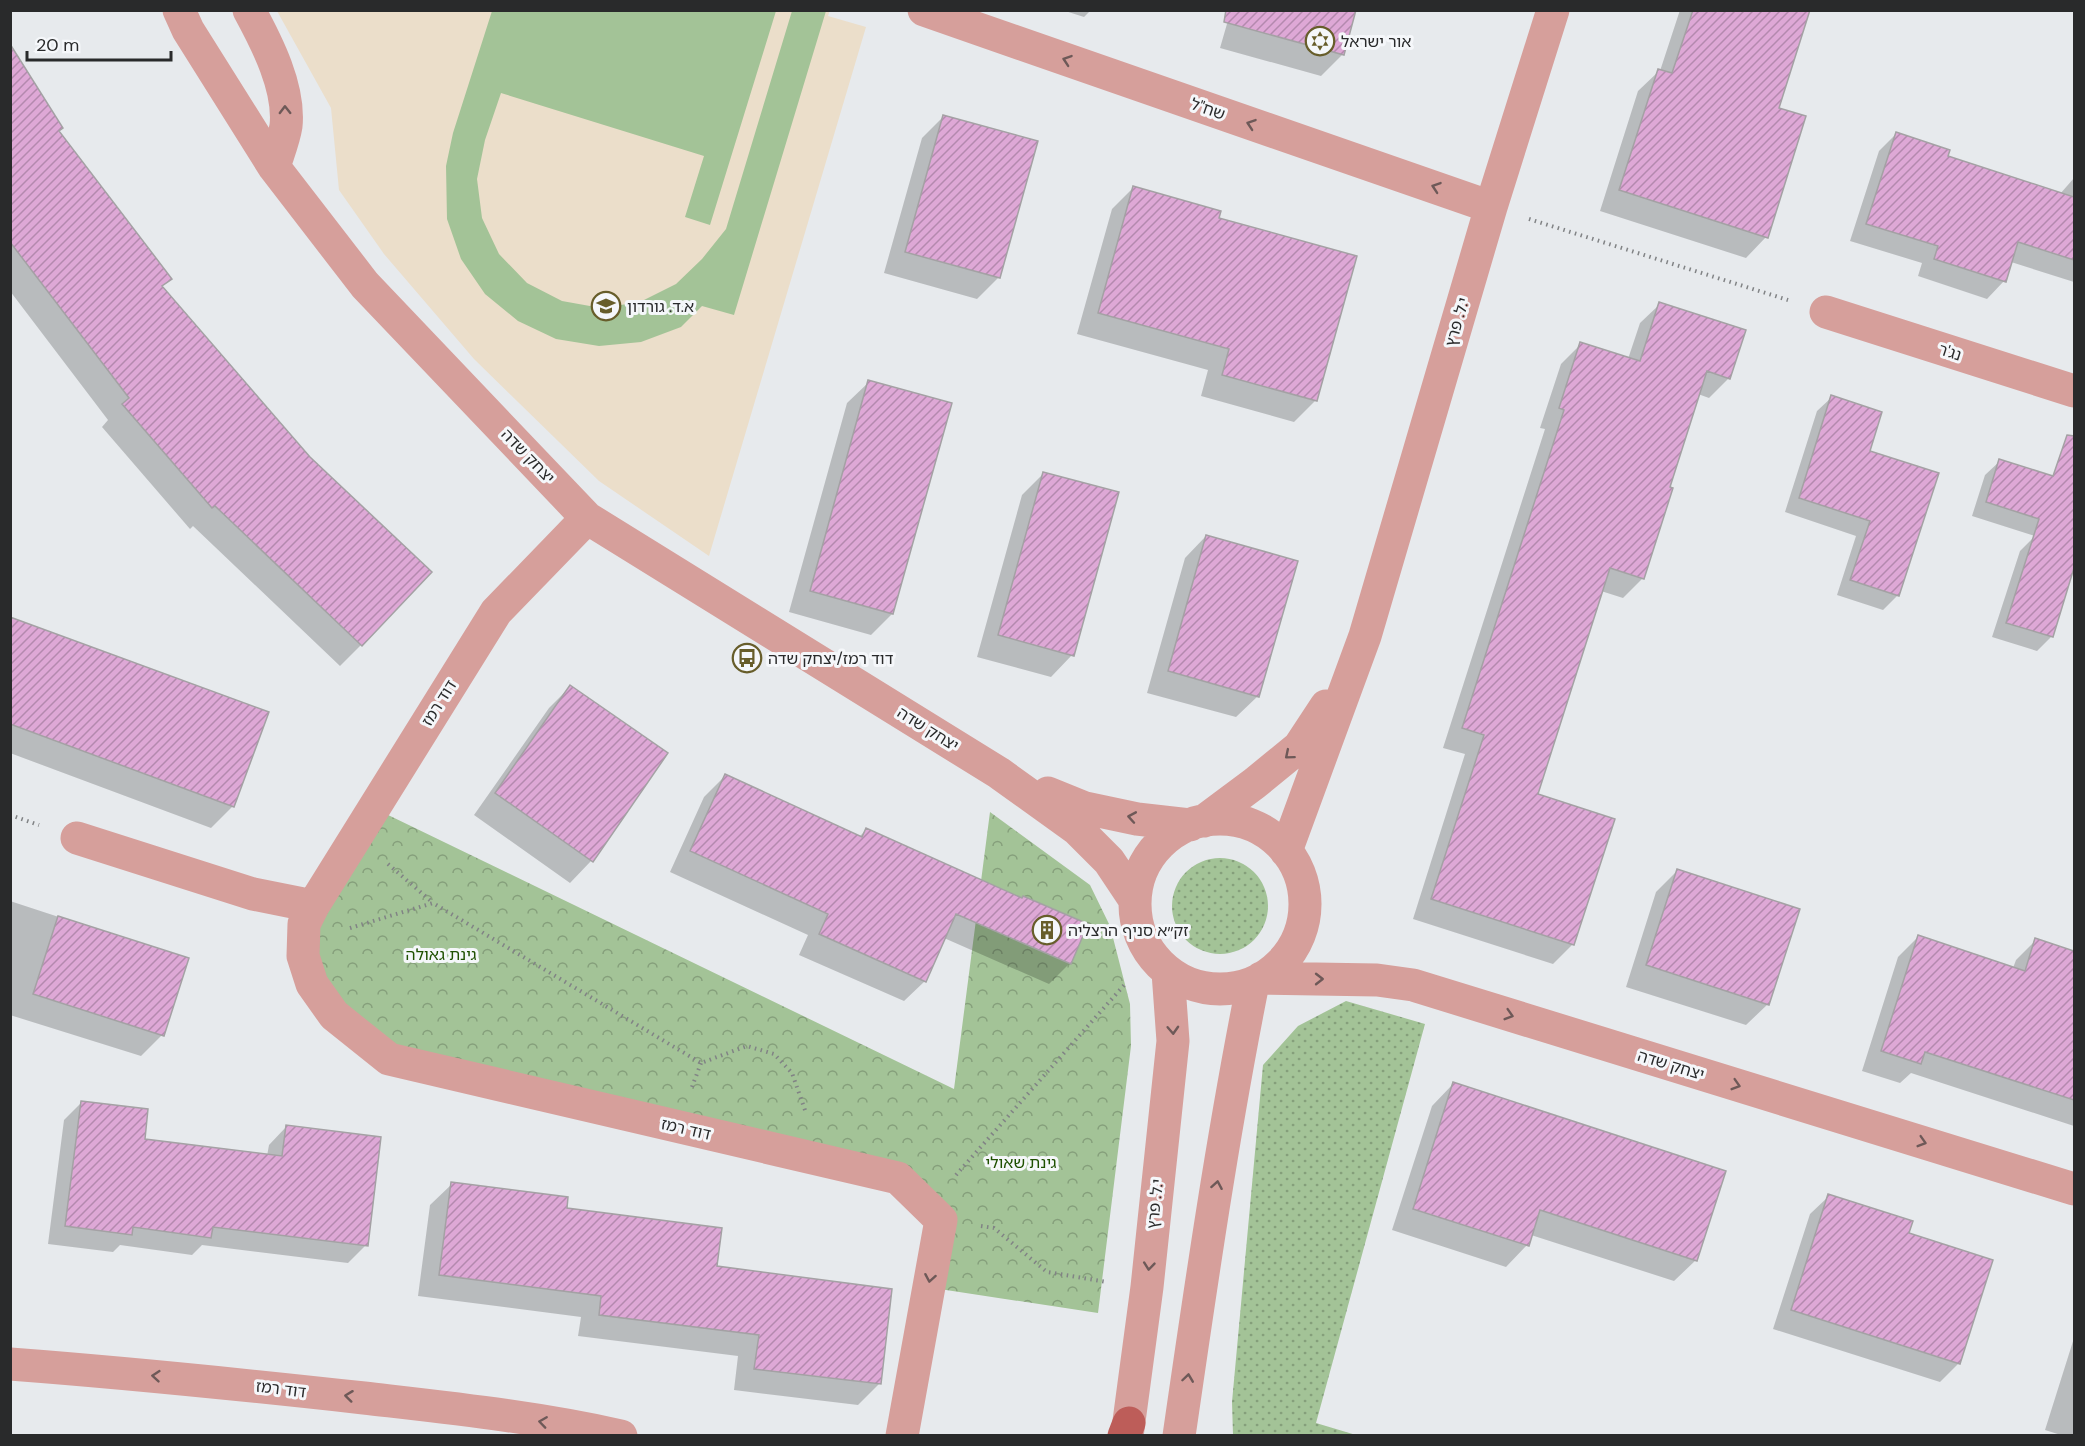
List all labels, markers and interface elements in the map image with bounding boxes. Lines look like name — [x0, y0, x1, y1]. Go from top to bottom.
scale bar — [27, 24, 171, 62]
synagogue icon: אור ישראל — [1304, 25, 1336, 57]
place label: אור ישראל — [1341, 31, 1411, 52]
text: 20 m — [36, 33, 79, 57]
one-way arrow — [1062, 55, 1073, 67]
street label: שח"ל — [1188, 93, 1228, 125]
one-way arrow — [279, 105, 292, 114]
one-way arrow — [1247, 118, 1257, 131]
one-way arrow — [1431, 182, 1442, 195]
school or university icon: א.ד. גורדון — [590, 290, 622, 322]
street label: י.ל. פרץ — [1440, 295, 1474, 349]
place label: א.ד. גורדון — [627, 296, 694, 317]
street label: נג'ר — [1936, 338, 1964, 366]
street label: יצחק שדה — [497, 424, 559, 488]
bus stop icon: דוד רמז/יצחק שדה — [731, 642, 763, 674]
place label: דוד רמז/יצחק שדה — [768, 648, 894, 669]
street label: דוד רמז — [417, 676, 461, 730]
street label: יצחק שדה — [893, 702, 963, 756]
one-way arrow — [1285, 748, 1296, 759]
one-way arrow — [1127, 811, 1137, 824]
building icon: זק״א סניף הרצליה — [1031, 914, 1063, 946]
place label: זק״א סניף הרצליה — [1068, 920, 1189, 941]
park label: גינת גאולה — [406, 944, 476, 965]
one-way arrow — [1315, 972, 1324, 985]
one-way arrow — [1503, 1008, 1514, 1020]
one-way arrow — [1166, 1026, 1179, 1035]
street label: יצחק שדה — [1635, 1045, 1707, 1085]
one-way arrow — [1730, 1077, 1741, 1090]
street label: דוד רמז — [659, 1113, 713, 1145]
one-way arrow — [1916, 1135, 1927, 1147]
park label: גינת שאולי — [985, 1152, 1057, 1173]
street label: י.ל. פרץ — [1142, 1178, 1168, 1230]
one-way arrow — [1210, 1180, 1222, 1189]
one-way arrow — [1143, 1261, 1156, 1271]
one-way arrow — [924, 1272, 937, 1282]
one-way arrow — [151, 1370, 160, 1383]
one-way arrow — [1181, 1373, 1193, 1382]
street label: דוד רמז — [255, 1376, 308, 1403]
one-way arrow — [345, 1391, 354, 1403]
one-way arrow — [538, 1416, 547, 1428]

